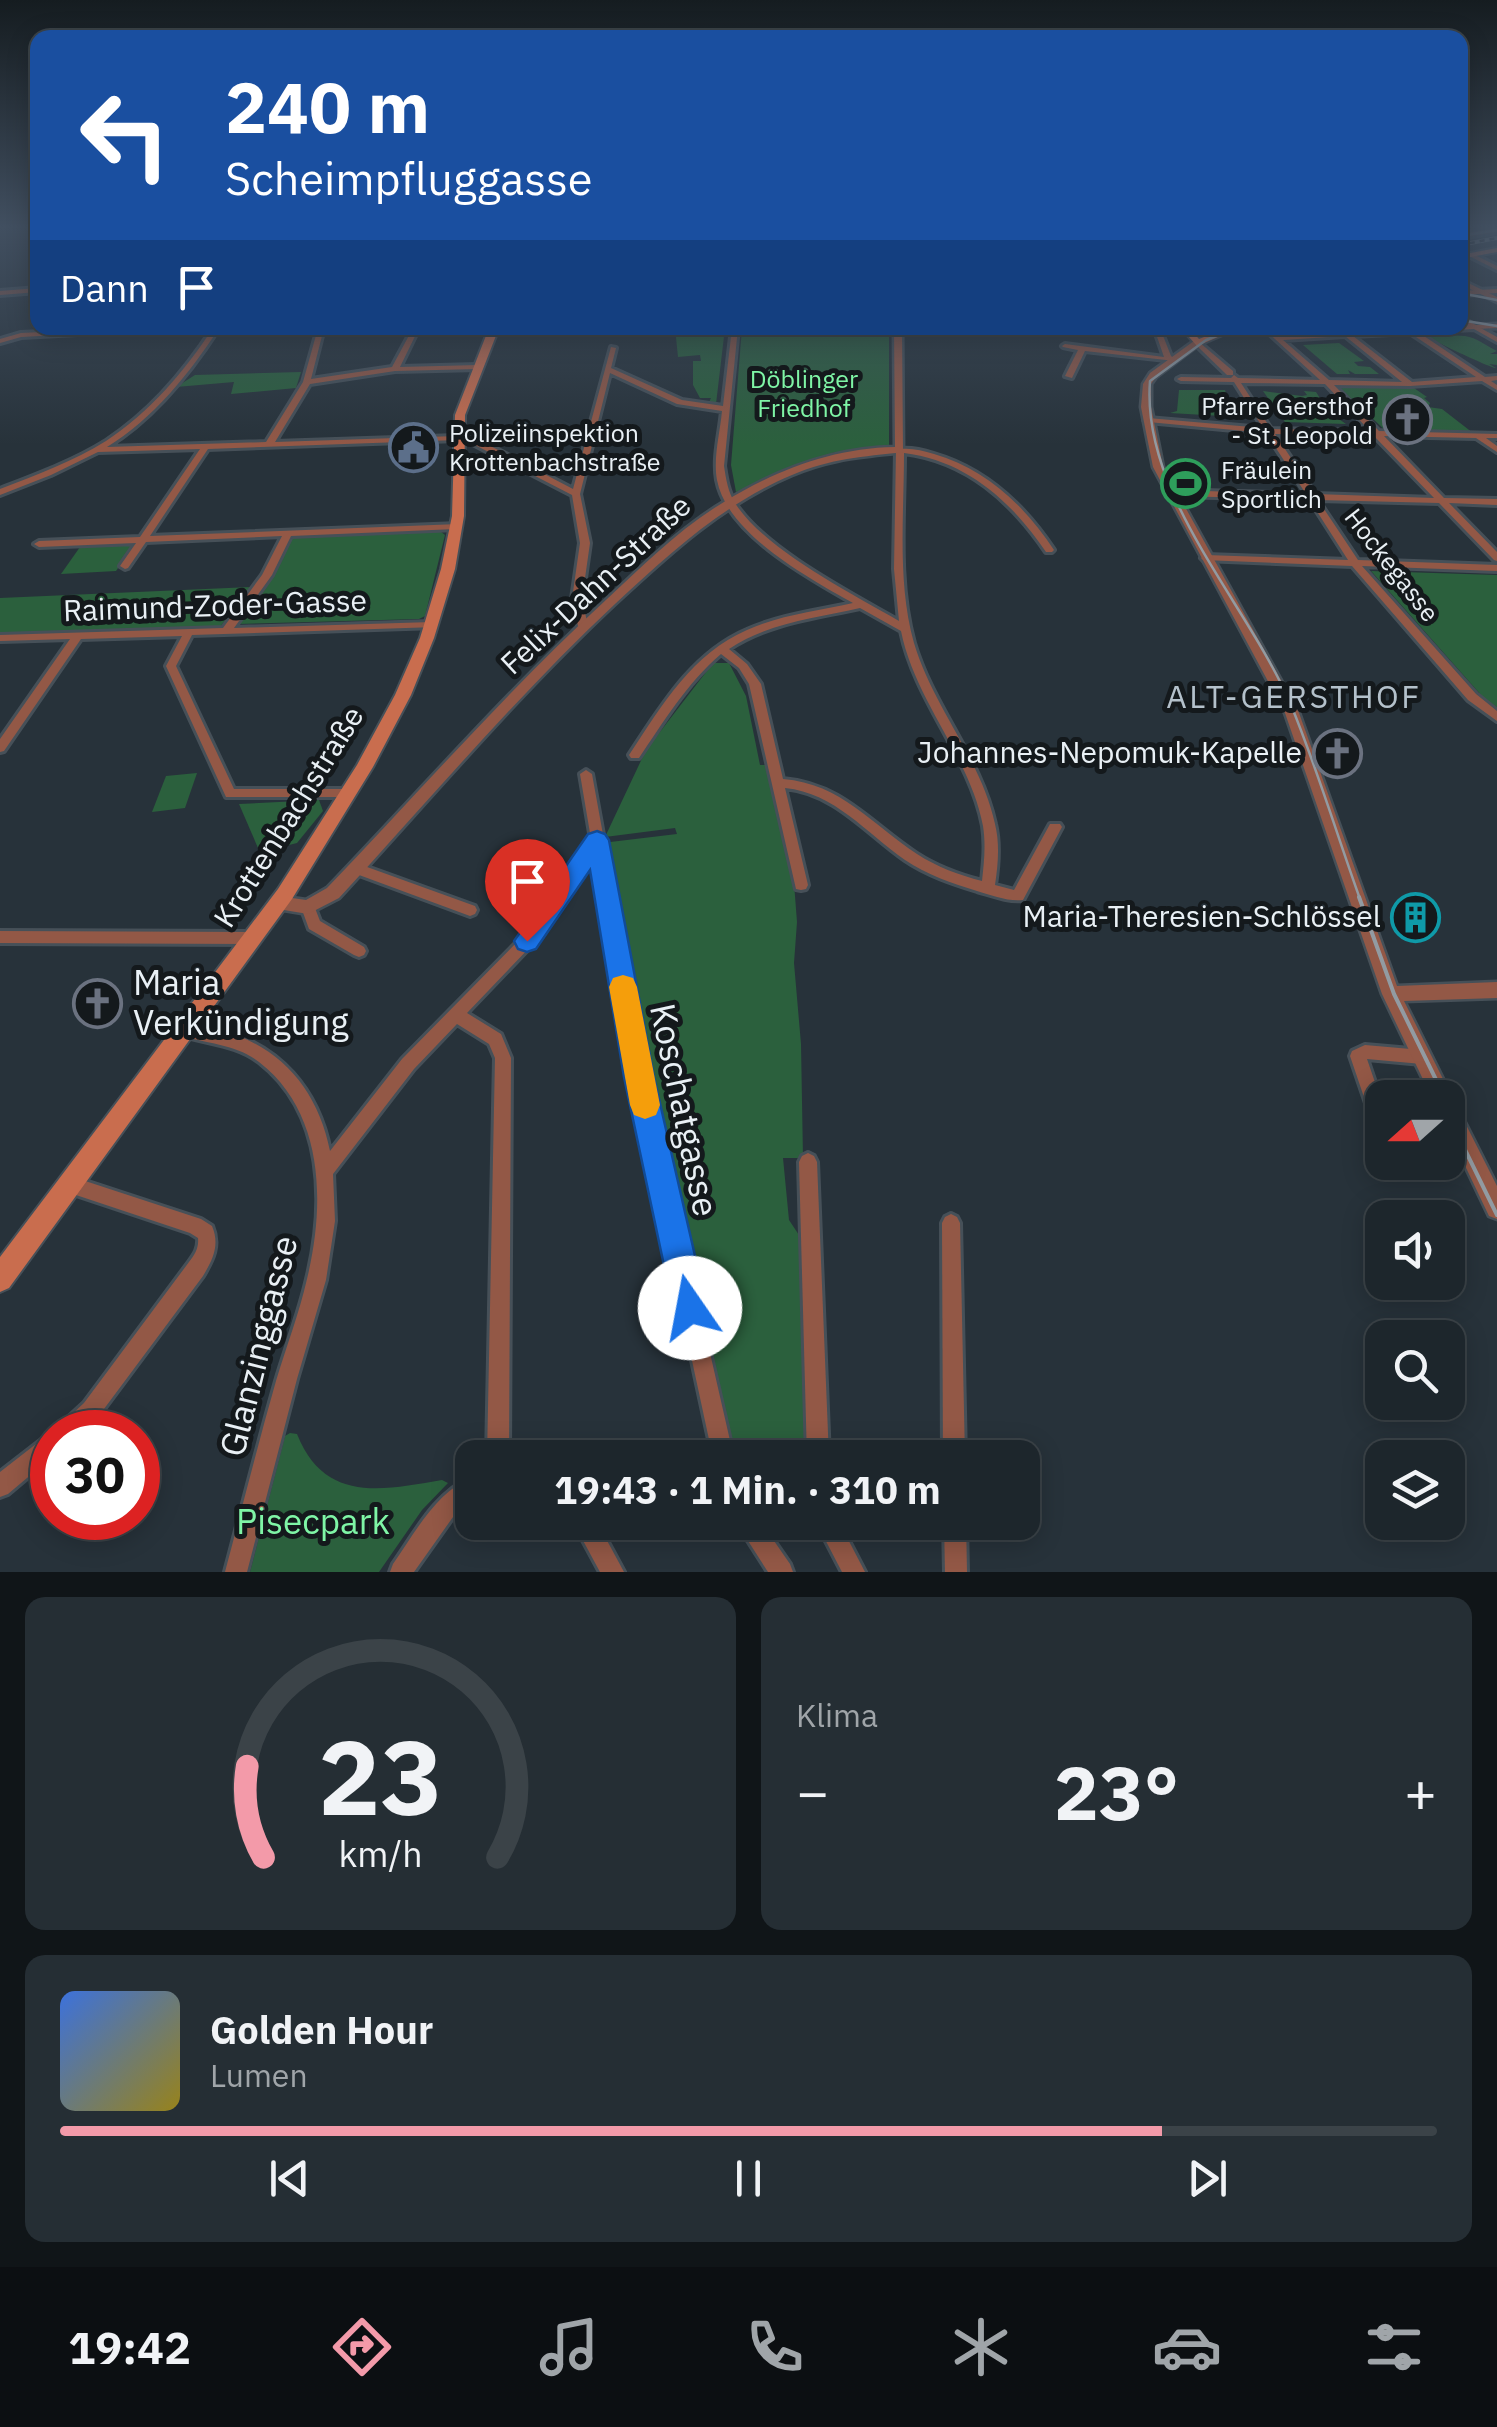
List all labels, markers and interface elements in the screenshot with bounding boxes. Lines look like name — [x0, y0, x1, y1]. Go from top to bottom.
text: 240 m — [225, 61, 430, 152]
icon: left — [60, 70, 190, 200]
text: Scheimpfluggasse — [225, 149, 593, 207]
icon: arrive — [169, 260, 224, 315]
text: Dann — [60, 263, 149, 312]
park label: Döblinger Friedhof — [750, 362, 858, 424]
place label: Pfarre Gersthof - St. Leopold — [1201, 389, 1373, 451]
church icon: Pfarre Gersthof - St. Leopold — [1382, 394, 1434, 446]
place label: Polizeiinspektion Krottenbachstraße — [449, 416, 660, 478]
public building icon: Polizeiinspektion Krottenbachstraße — [388, 421, 440, 473]
place label: Fräulein Sportlich — [1221, 453, 1322, 515]
sports icon: Fräulein Sportlich — [1160, 458, 1212, 510]
street label: Felix-Dahn-Straße — [492, 486, 698, 682]
street label: Hockegasse — [1338, 501, 1447, 628]
street label: Raimund-Zoder-Gasse — [62, 580, 368, 629]
district label: ALT-GERSTHOF — [1166, 675, 1422, 717]
street label: Krottenbachstraße — [204, 698, 371, 934]
church icon: Johannes-Nepomuk-Kapelle — [1311, 727, 1363, 779]
place label: Johannes-Nepomuk-Kapelle — [917, 732, 1302, 771]
pin — [485, 839, 570, 942]
icon: arrive — [500, 854, 555, 909]
building icon: Maria-Theresien-Schlössel — [1390, 891, 1442, 943]
place label: Maria-Theresien-Schlössel — [1023, 896, 1381, 935]
place label: Maria Verkündigung — [133, 959, 349, 1045]
church icon: Maria Verkündigung — [72, 977, 124, 1029]
street label: Koschatgasse — [640, 999, 730, 1220]
north arrow — [1365, 1080, 1465, 1180]
map controls — [1365, 1080, 1465, 1540]
button: sound — [1365, 1200, 1465, 1300]
street label: Glanzinggasse — [208, 1231, 308, 1461]
position arrow — [638, 1256, 742, 1360]
button: search — [1365, 1320, 1465, 1420]
speed limit sign: 30 — [30, 1410, 160, 1540]
button: layers — [1365, 1440, 1465, 1540]
text: 19:43 · 1 Min. · 310 m — [554, 1465, 941, 1514]
park label: Pisecpark — [236, 1498, 390, 1544]
text: Klima — [796, 1694, 878, 1736]
text: 23 — [318, 1708, 443, 1844]
text: 23° — [1054, 1743, 1179, 1841]
text: − — [796, 1756, 829, 1827]
text: + — [1404, 1756, 1437, 1827]
text: km/h — [338, 1830, 423, 1877]
text: Golden Hour — [210, 2005, 433, 2054]
text: Lumen — [210, 2054, 308, 2096]
icon: previous — [262, 2151, 317, 2206]
icon: pause — [721, 2151, 776, 2206]
icon: next — [1180, 2151, 1235, 2206]
icon: directions — [327, 2312, 397, 2382]
icon: music — [534, 2312, 604, 2382]
icon: phone — [740, 2312, 810, 2382]
icon: climate — [946, 2312, 1016, 2382]
icon: car — [1152, 2312, 1222, 2382]
icon: filters — [1359, 2312, 1429, 2382]
text: 19:42 — [68, 2318, 191, 2376]

